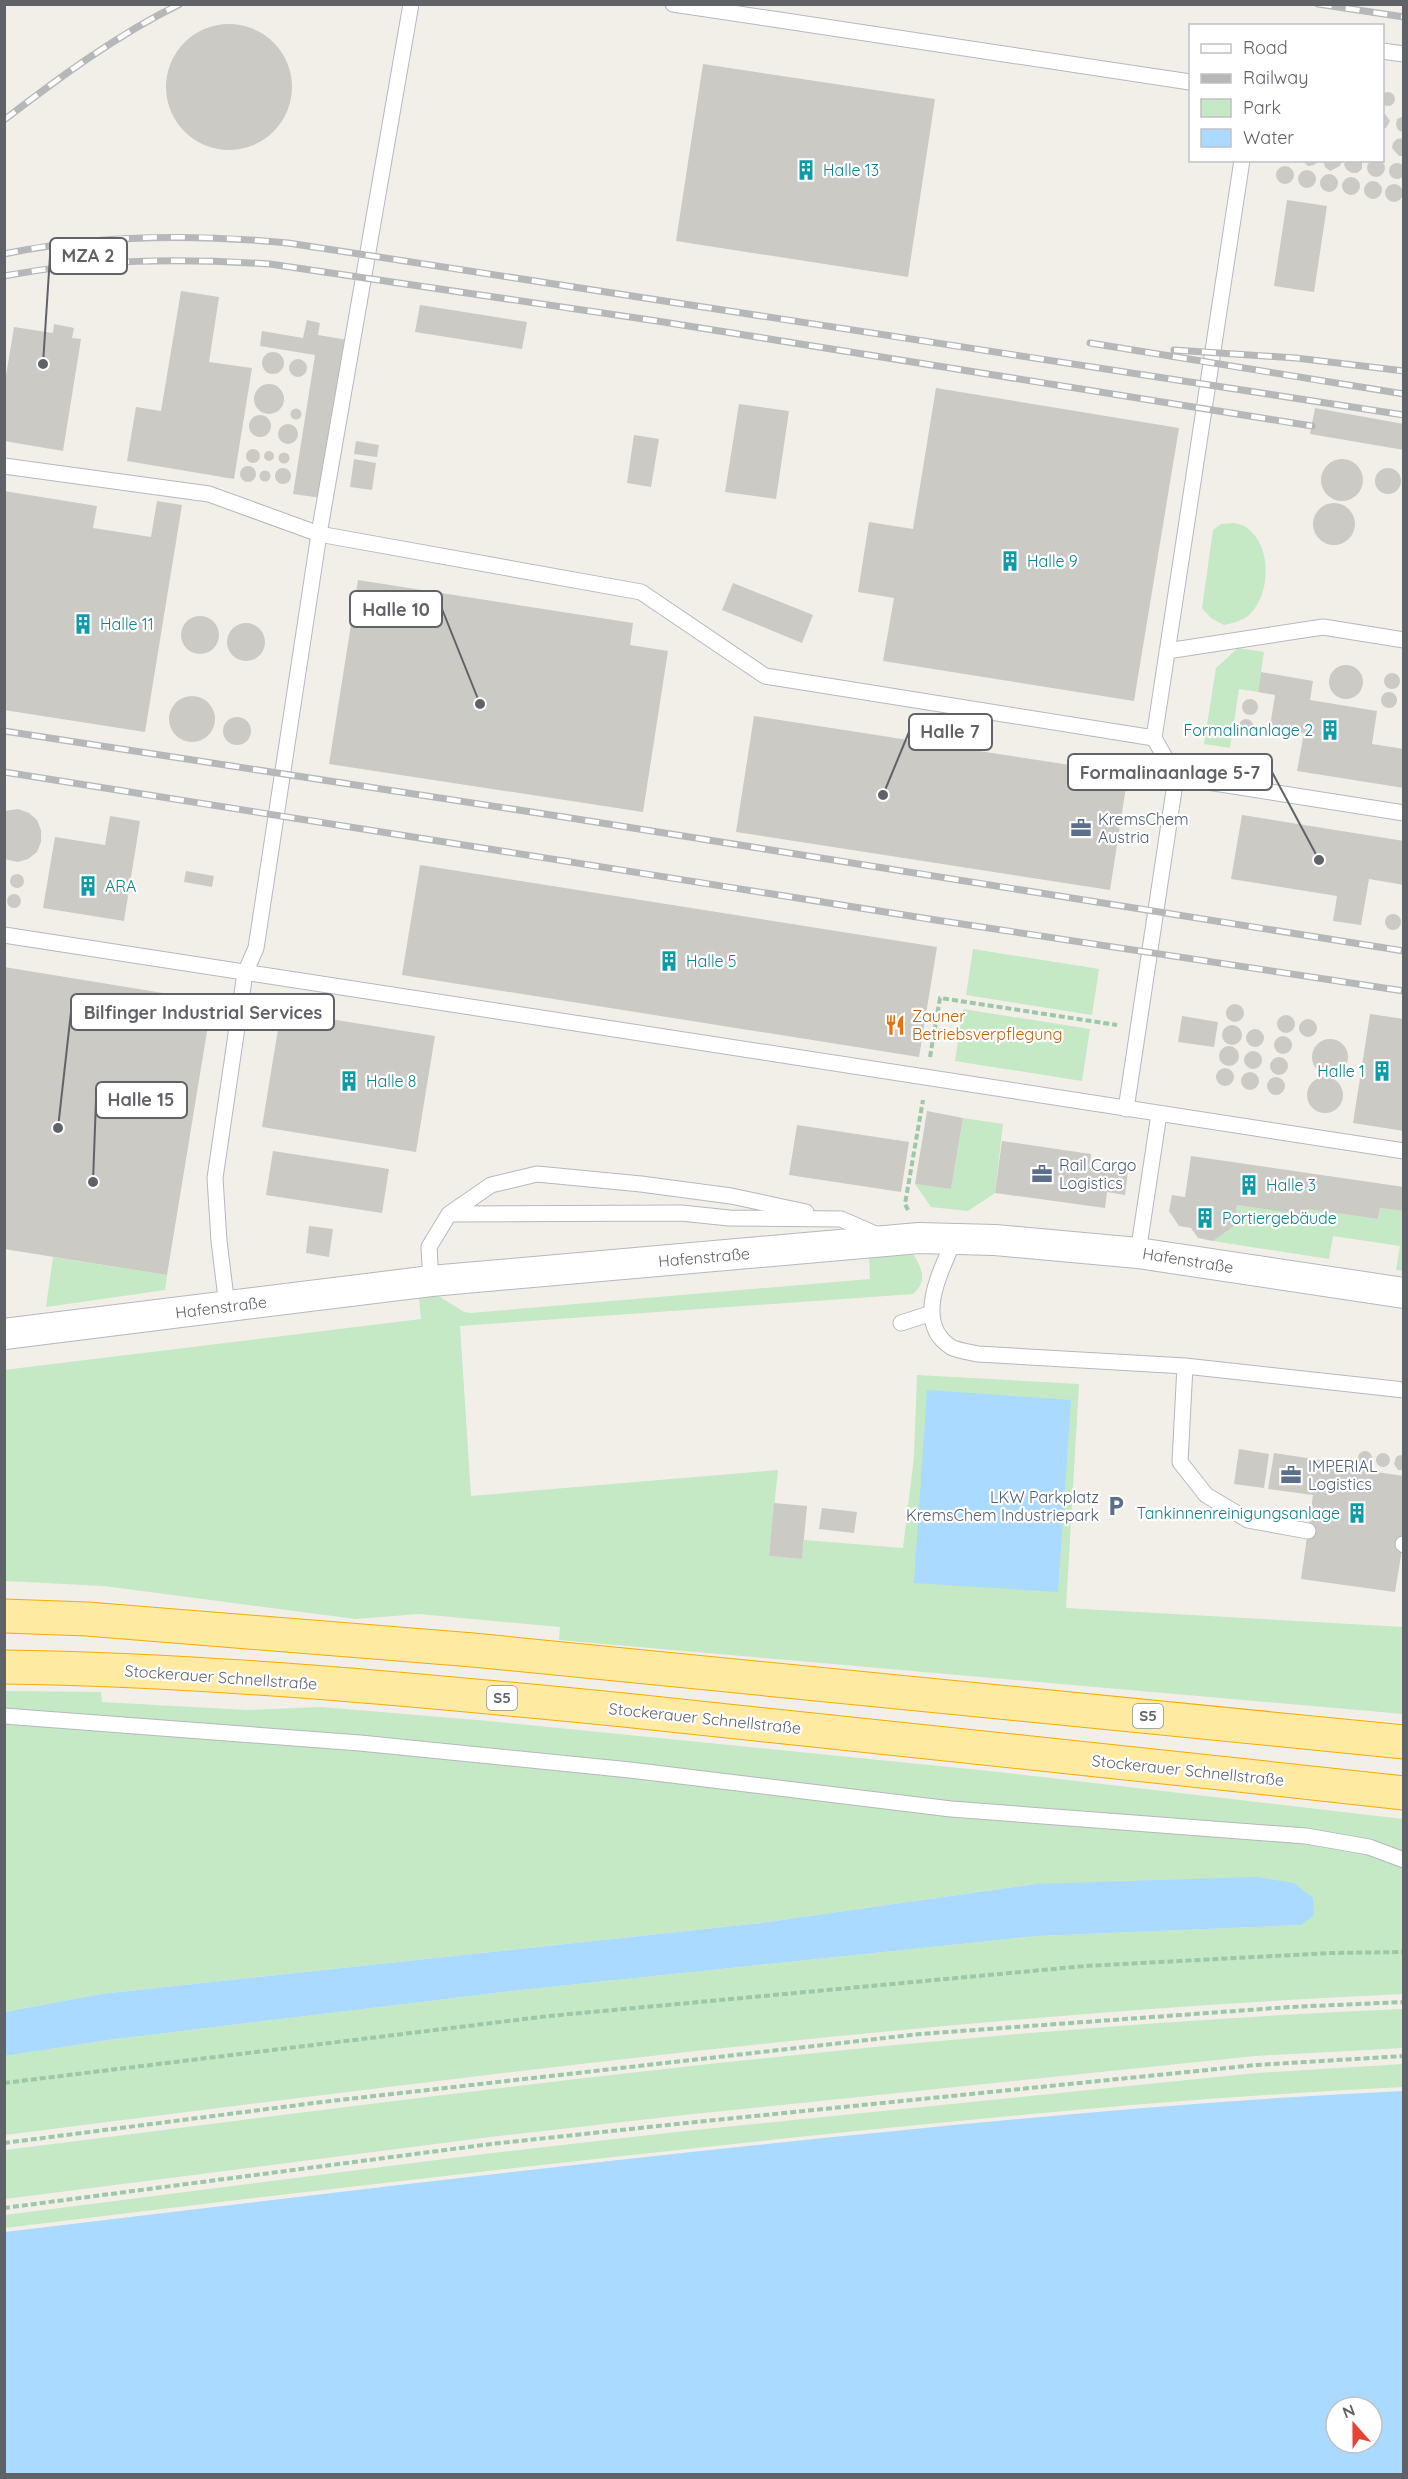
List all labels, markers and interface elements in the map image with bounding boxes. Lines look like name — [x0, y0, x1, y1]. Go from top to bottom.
legend — [1189, 24, 1384, 162]
text: Road — [1243, 36, 1288, 59]
text: Railway — [1243, 66, 1309, 89]
text: Park — [1243, 96, 1281, 119]
text: Water — [1243, 126, 1294, 149]
building icon: Halle 13 — [794, 158, 818, 182]
place label: Halle 13 — [823, 160, 879, 180]
callout: MZA 2 — [50, 238, 127, 274]
text: MZA 2 — [61, 244, 115, 267]
building icon: Halle 9 — [998, 549, 1022, 573]
place label: Halle 9 — [1027, 551, 1078, 571]
callout: Halle 10 — [350, 591, 442, 627]
text: Halle 10 — [362, 598, 430, 621]
building icon: Halle 11 — [71, 612, 95, 636]
place label: Halle 11 — [100, 614, 154, 634]
callout: Halle 7 — [909, 714, 992, 750]
building icon: Formalinanlage 2 — [1318, 718, 1342, 742]
text: Halle 7 — [920, 720, 980, 743]
place label: Formalinanlage 2 — [1183, 720, 1313, 740]
callout: Formalinaanlage 5-7 — [1068, 754, 1272, 790]
text: Formalinaanlage 5-7 — [1080, 761, 1260, 784]
place label: KremsChem Austria — [1098, 809, 1189, 847]
office icon: KremsChem Austria — [1069, 816, 1093, 840]
building icon: ARA — [76, 874, 100, 898]
place label: ARA — [105, 876, 136, 896]
building icon: Halle 5 — [657, 949, 681, 973]
place label: Halle 5 — [686, 951, 737, 971]
callout: Bilfinger Industrial Services — [71, 994, 334, 1030]
text: Bilfinger Industrial Services — [84, 1001, 323, 1024]
place label: Zauner Betriebsverpflegung — [912, 1006, 1063, 1044]
restaurant icon: Zauner Betriebsverpflegung — [883, 1013, 907, 1037]
building icon: Halle 1 — [1370, 1059, 1394, 1083]
place label: Halle 1 — [1317, 1061, 1365, 1081]
building icon: Halle 8 — [337, 1069, 361, 1093]
place label: Halle 8 — [366, 1071, 416, 1091]
callout: Halle 15 — [96, 1082, 187, 1118]
text: Halle 15 — [108, 1088, 174, 1111]
place label: Rail Cargo Logistics — [1059, 1155, 1136, 1193]
office icon: Rail Cargo Logistics — [1030, 1162, 1054, 1186]
building icon: Halle 3 — [1237, 1173, 1261, 1197]
place label: Halle 3 — [1266, 1175, 1316, 1195]
building icon: Portiergebäude — [1193, 1206, 1217, 1230]
place label: Portiergebäude — [1222, 1208, 1337, 1228]
street label: Hafenstraße — [657, 1243, 751, 1271]
street label: Hafenstraße — [1141, 1243, 1235, 1277]
street label: Hafenstraße — [174, 1291, 268, 1323]
place label: IMPERIAL Logistics — [1308, 1456, 1378, 1494]
office icon: IMPERIAL Logistics — [1279, 1463, 1303, 1487]
place label: LKW Parkplatz KremsChem Industriepark — [906, 1487, 1099, 1525]
parking icon: LKW Parkplatz KremsChem Industriepark — [1104, 1494, 1128, 1518]
building icon: Tankinnenreinigungsanlage — [1345, 1501, 1369, 1525]
place label: Tankinnenreinigungsanlage — [1137, 1503, 1340, 1523]
street label: Stockerauer Schnellstraße — [124, 1660, 318, 1694]
road number: S5 — [487, 1686, 517, 1710]
street label: Stockerauer Schnellstraße — [608, 1698, 802, 1738]
road number: S5 — [1133, 1704, 1163, 1728]
street label: Stockerauer Schnellstraße — [1091, 1750, 1285, 1790]
north arrow — [1324, 2395, 1384, 2455]
text: N — [1340, 2400, 1358, 2422]

